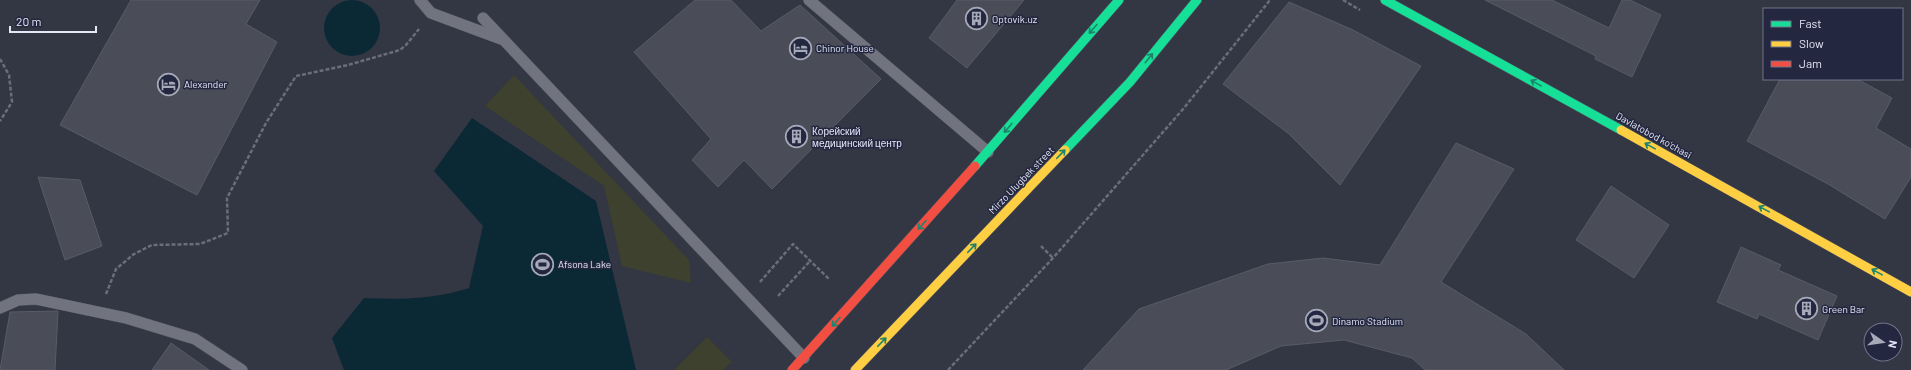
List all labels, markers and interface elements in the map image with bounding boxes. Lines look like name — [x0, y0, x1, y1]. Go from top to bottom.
building icon: Optovik.uz — [963, 6, 989, 32]
scale bar — [10, 8, 96, 34]
legend — [1763, 8, 1903, 80]
place label: Optovik.uz — [992, 13, 1038, 25]
text: 20 m — [16, 14, 42, 28]
text: Fast — [1799, 16, 1822, 30]
one-way arrow — [1089, 24, 1098, 35]
hotel icon: Chinor House — [787, 35, 813, 61]
text: Slow — [1799, 36, 1824, 50]
place label: Chinor House — [816, 42, 874, 54]
one-way arrow — [1145, 53, 1154, 64]
text: Jam — [1799, 56, 1822, 70]
hotel icon: Alexander — [156, 71, 182, 97]
place label: Alexander — [184, 78, 228, 90]
one-way arrow — [1530, 79, 1542, 86]
street label: Davlatobod ko'chasi — [1614, 109, 1694, 161]
one-way arrow — [1004, 122, 1013, 133]
building icon: Корейский медицинский центр — [784, 124, 810, 150]
place label: Корейский медицинский центр — [812, 125, 902, 149]
one-way arrow — [1644, 141, 1656, 149]
street label: Mirzo Ulugbek street — [986, 144, 1056, 216]
one-way arrow — [1057, 149, 1066, 159]
one-way arrow — [1758, 204, 1770, 212]
one-way arrow — [918, 220, 927, 230]
one-way arrow — [967, 243, 976, 253]
sports icon: Afsona Lake — [530, 251, 556, 277]
place label: Afsona Lake — [558, 258, 611, 270]
one-way arrow — [1871, 268, 1883, 276]
building icon: Green Bar — [1793, 296, 1819, 322]
place label: Green Bar — [1822, 303, 1865, 315]
sports icon: Dinamo Stadium — [1303, 308, 1329, 334]
place label: Dinamo Stadium — [1332, 315, 1403, 327]
one-way arrow — [831, 317, 840, 327]
north arrow — [1863, 322, 1903, 362]
one-way arrow — [877, 337, 887, 347]
text: N — [1886, 339, 1900, 349]

